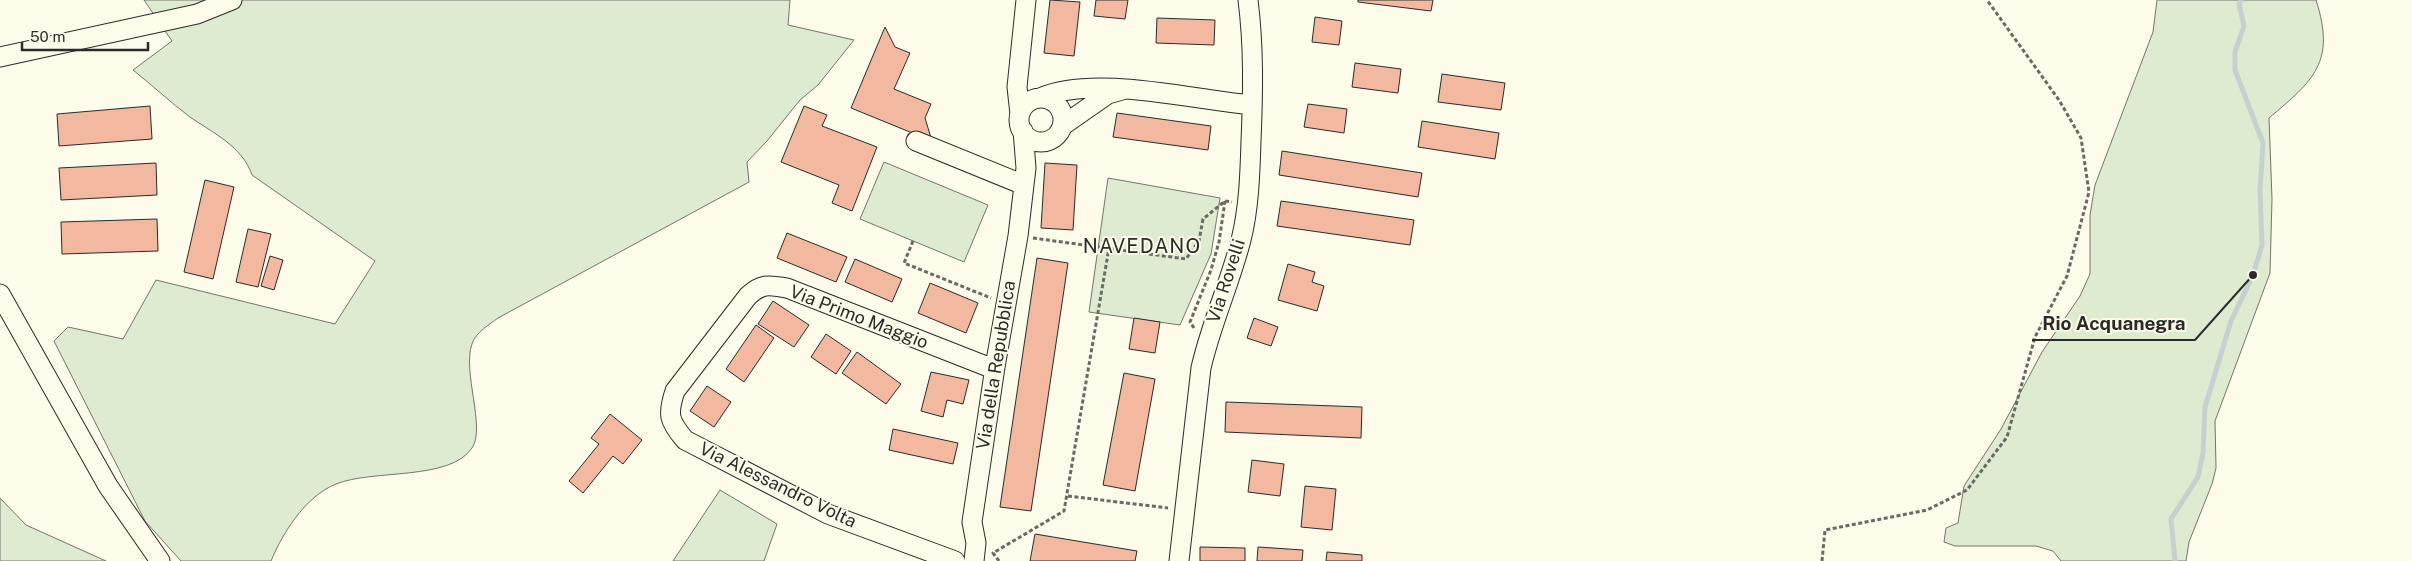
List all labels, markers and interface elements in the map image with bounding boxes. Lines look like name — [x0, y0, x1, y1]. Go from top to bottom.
scale bar — [22, 20, 149, 52]
text: 50 m — [30, 28, 65, 45]
district label: NAVEDANO — [1083, 234, 1201, 258]
street label: Via Rovelli — [1202, 236, 1249, 325]
street label: Via della Repubblica — [972, 279, 1019, 451]
street label: Via Primo Maggio — [787, 280, 931, 353]
callout: Rio Acquanegra — [2032, 306, 2195, 340]
text: Rio Acquanegra — [2042, 312, 2186, 334]
street label: Via Alessandro Volta — [696, 437, 860, 532]

